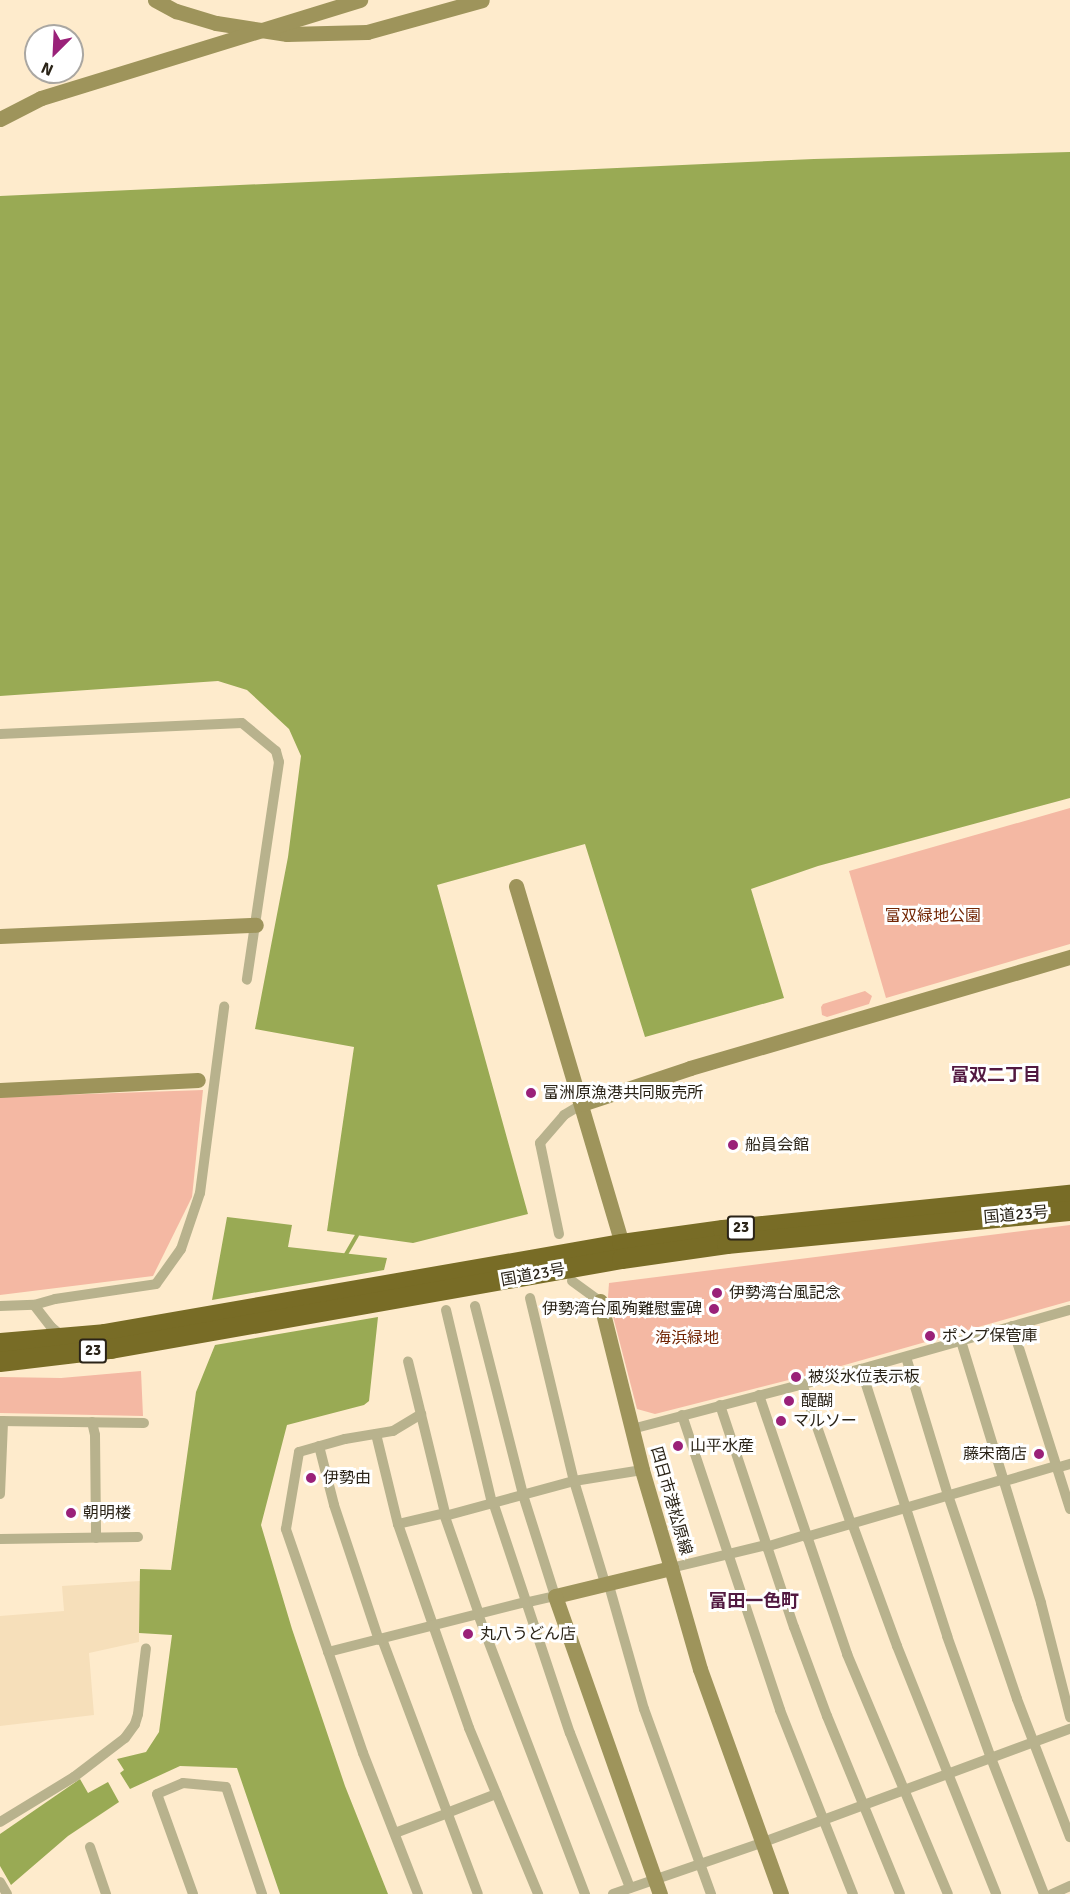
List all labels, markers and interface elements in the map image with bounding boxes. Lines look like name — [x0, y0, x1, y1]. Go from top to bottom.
north arrow — [24, 24, 84, 84]
text: N — [38, 57, 57, 80]
park label: 富双緑地公園 — [885, 906, 981, 926]
district label: 富双二丁目 — [951, 1064, 1041, 1086]
place label: 富洲原漁港共同販売所 — [543, 1083, 703, 1103]
marker: 富洲原漁港共同販売所 — [524, 1086, 538, 1100]
place label: 船員会館 — [745, 1135, 809, 1155]
marker: 船員会館 — [726, 1138, 740, 1152]
street label: 国道23号 — [983, 1203, 1049, 1227]
road number: 23 — [726, 1216, 756, 1240]
street label: 国道23号 — [499, 1260, 567, 1290]
place label: 伊勢湾台風記念 — [729, 1283, 841, 1303]
marker: 伊勢湾台風記念 — [710, 1286, 724, 1300]
place label: 伊勢湾台風殉難慰霊碑 — [542, 1299, 702, 1319]
marker: 伊勢湾台風殉難慰霊碑 — [707, 1302, 721, 1316]
place label: ポンプ保管庫 — [942, 1326, 1038, 1346]
park label: 海浜緑地 — [655, 1328, 719, 1348]
marker: ポンプ保管庫 — [923, 1329, 937, 1343]
road number: 23 — [78, 1339, 108, 1363]
place label: 被災水位表示板 — [808, 1367, 920, 1387]
marker: 被災水位表示板 — [789, 1370, 803, 1384]
place label: 醍醐 — [801, 1391, 833, 1411]
marker: 醍醐 — [782, 1394, 796, 1408]
place label: マルソー — [793, 1411, 857, 1431]
marker: マルソー — [774, 1414, 788, 1428]
place label: 山平水産 — [690, 1436, 754, 1456]
marker: 山平水産 — [671, 1439, 685, 1453]
place label: 藤宋商店 — [963, 1444, 1027, 1464]
street label: 四日市港松原線 — [646, 1445, 696, 1557]
marker: 藤宋商店 — [1032, 1447, 1046, 1461]
place label: 伊勢由 — [323, 1468, 371, 1488]
marker: 伊勢由 — [304, 1471, 318, 1485]
place label: 朝明楼 — [83, 1503, 131, 1523]
marker: 朝明楼 — [64, 1506, 78, 1520]
district label: 富田一色町 — [709, 1590, 799, 1612]
place label: 丸八うどん店 — [480, 1624, 576, 1644]
marker: 丸八うどん店 — [461, 1627, 475, 1641]

